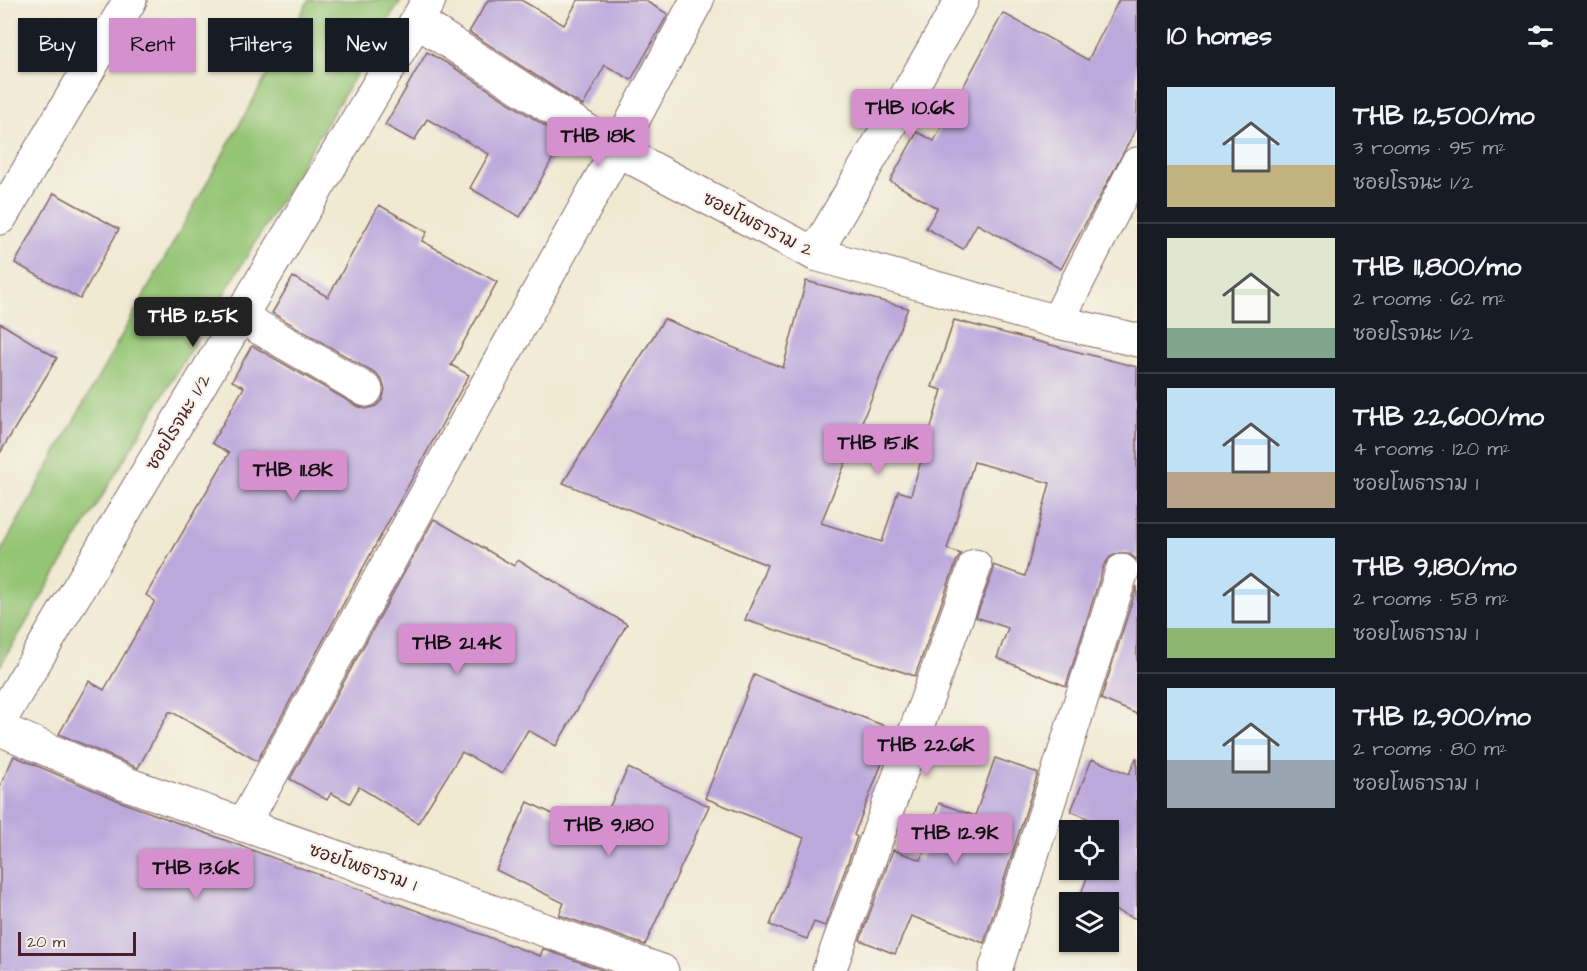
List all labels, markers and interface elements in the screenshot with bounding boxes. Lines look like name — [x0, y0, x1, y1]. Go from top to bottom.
chip: Buy — [18, 18, 97, 72]
chip: Rent — [109, 18, 196, 72]
chip: Filters — [208, 18, 313, 72]
chip: New — [325, 18, 409, 72]
text: 10 homes — [1167, 18, 1272, 54]
icon: filters — [1524, 20, 1557, 53]
pin: THB 10.6K — [841, 89, 979, 140]
text: THB 10.6K — [865, 94, 955, 122]
text: THB 12,500/mo — [1353, 98, 1535, 134]
icon: home — [1215, 111, 1287, 183]
pin: THB 18K — [543, 117, 653, 168]
text: THB 18K — [561, 122, 635, 150]
text: 3 rooms · 95 m² — [1353, 134, 1506, 162]
text: ซอยโรจนะ 1/2 — [1353, 169, 1473, 197]
street label: ซอยโพธาราม 2 — [698, 185, 818, 263]
text: THB 11,800/mo — [1353, 249, 1521, 285]
icon: home — [1215, 262, 1287, 334]
text: 2 rooms · 62 m² — [1353, 285, 1505, 313]
pin: THB 12.5K — [124, 297, 262, 348]
text: THB 12.5K — [148, 302, 238, 330]
text: ซอยโรจนะ 1/2 — [1353, 320, 1473, 348]
street label: ซอยโรจนะ 1/2 — [139, 368, 217, 475]
text: THB 22,600/mo — [1353, 399, 1544, 435]
icon: home — [1215, 412, 1287, 484]
pin: THB 15.1K — [809, 424, 947, 475]
text: THB 15.1K — [838, 429, 919, 457]
text: 4 rooms · 120 m² — [1353, 435, 1510, 463]
pin: THB 11.8K — [224, 451, 362, 502]
text: THB 11.8K — [253, 456, 333, 484]
text: ซอยโพธาราม 1 — [1353, 470, 1478, 498]
text: THB 9,180/mo — [1353, 549, 1517, 585]
icon: home — [1215, 562, 1287, 634]
text: 2 rooms · 58 m² — [1353, 585, 1509, 613]
text: ซอยโพธาราม 1 — [1353, 620, 1478, 648]
pin: THB 21.4K — [388, 624, 526, 675]
text: THB 21.4K — [412, 629, 502, 657]
text: THB 12,900/mo — [1353, 699, 1531, 735]
icon: home — [1215, 712, 1287, 784]
pin: THB 22.6K — [857, 726, 995, 777]
text: THB 22.6K — [877, 731, 975, 759]
text: 2 rooms · 80 m² — [1353, 735, 1507, 763]
text: ซอยโพธาราม 1 — [1353, 770, 1478, 798]
pin: THB 9,180 — [540, 806, 678, 857]
text: THB 9,180 — [564, 811, 654, 839]
pin: THB 12.9K — [886, 814, 1024, 865]
text: THB 12.9K — [911, 819, 999, 847]
map controls — [1059, 820, 1119, 952]
button: locate — [1059, 820, 1119, 880]
street label: ซอยโพธาราม 1 — [305, 836, 421, 898]
pin: THB 13.6K — [127, 849, 265, 900]
text: THB 13.6K — [153, 854, 240, 882]
button: layers — [1059, 892, 1119, 952]
scale bar — [18, 929, 136, 956]
text: 20 m — [27, 931, 65, 953]

